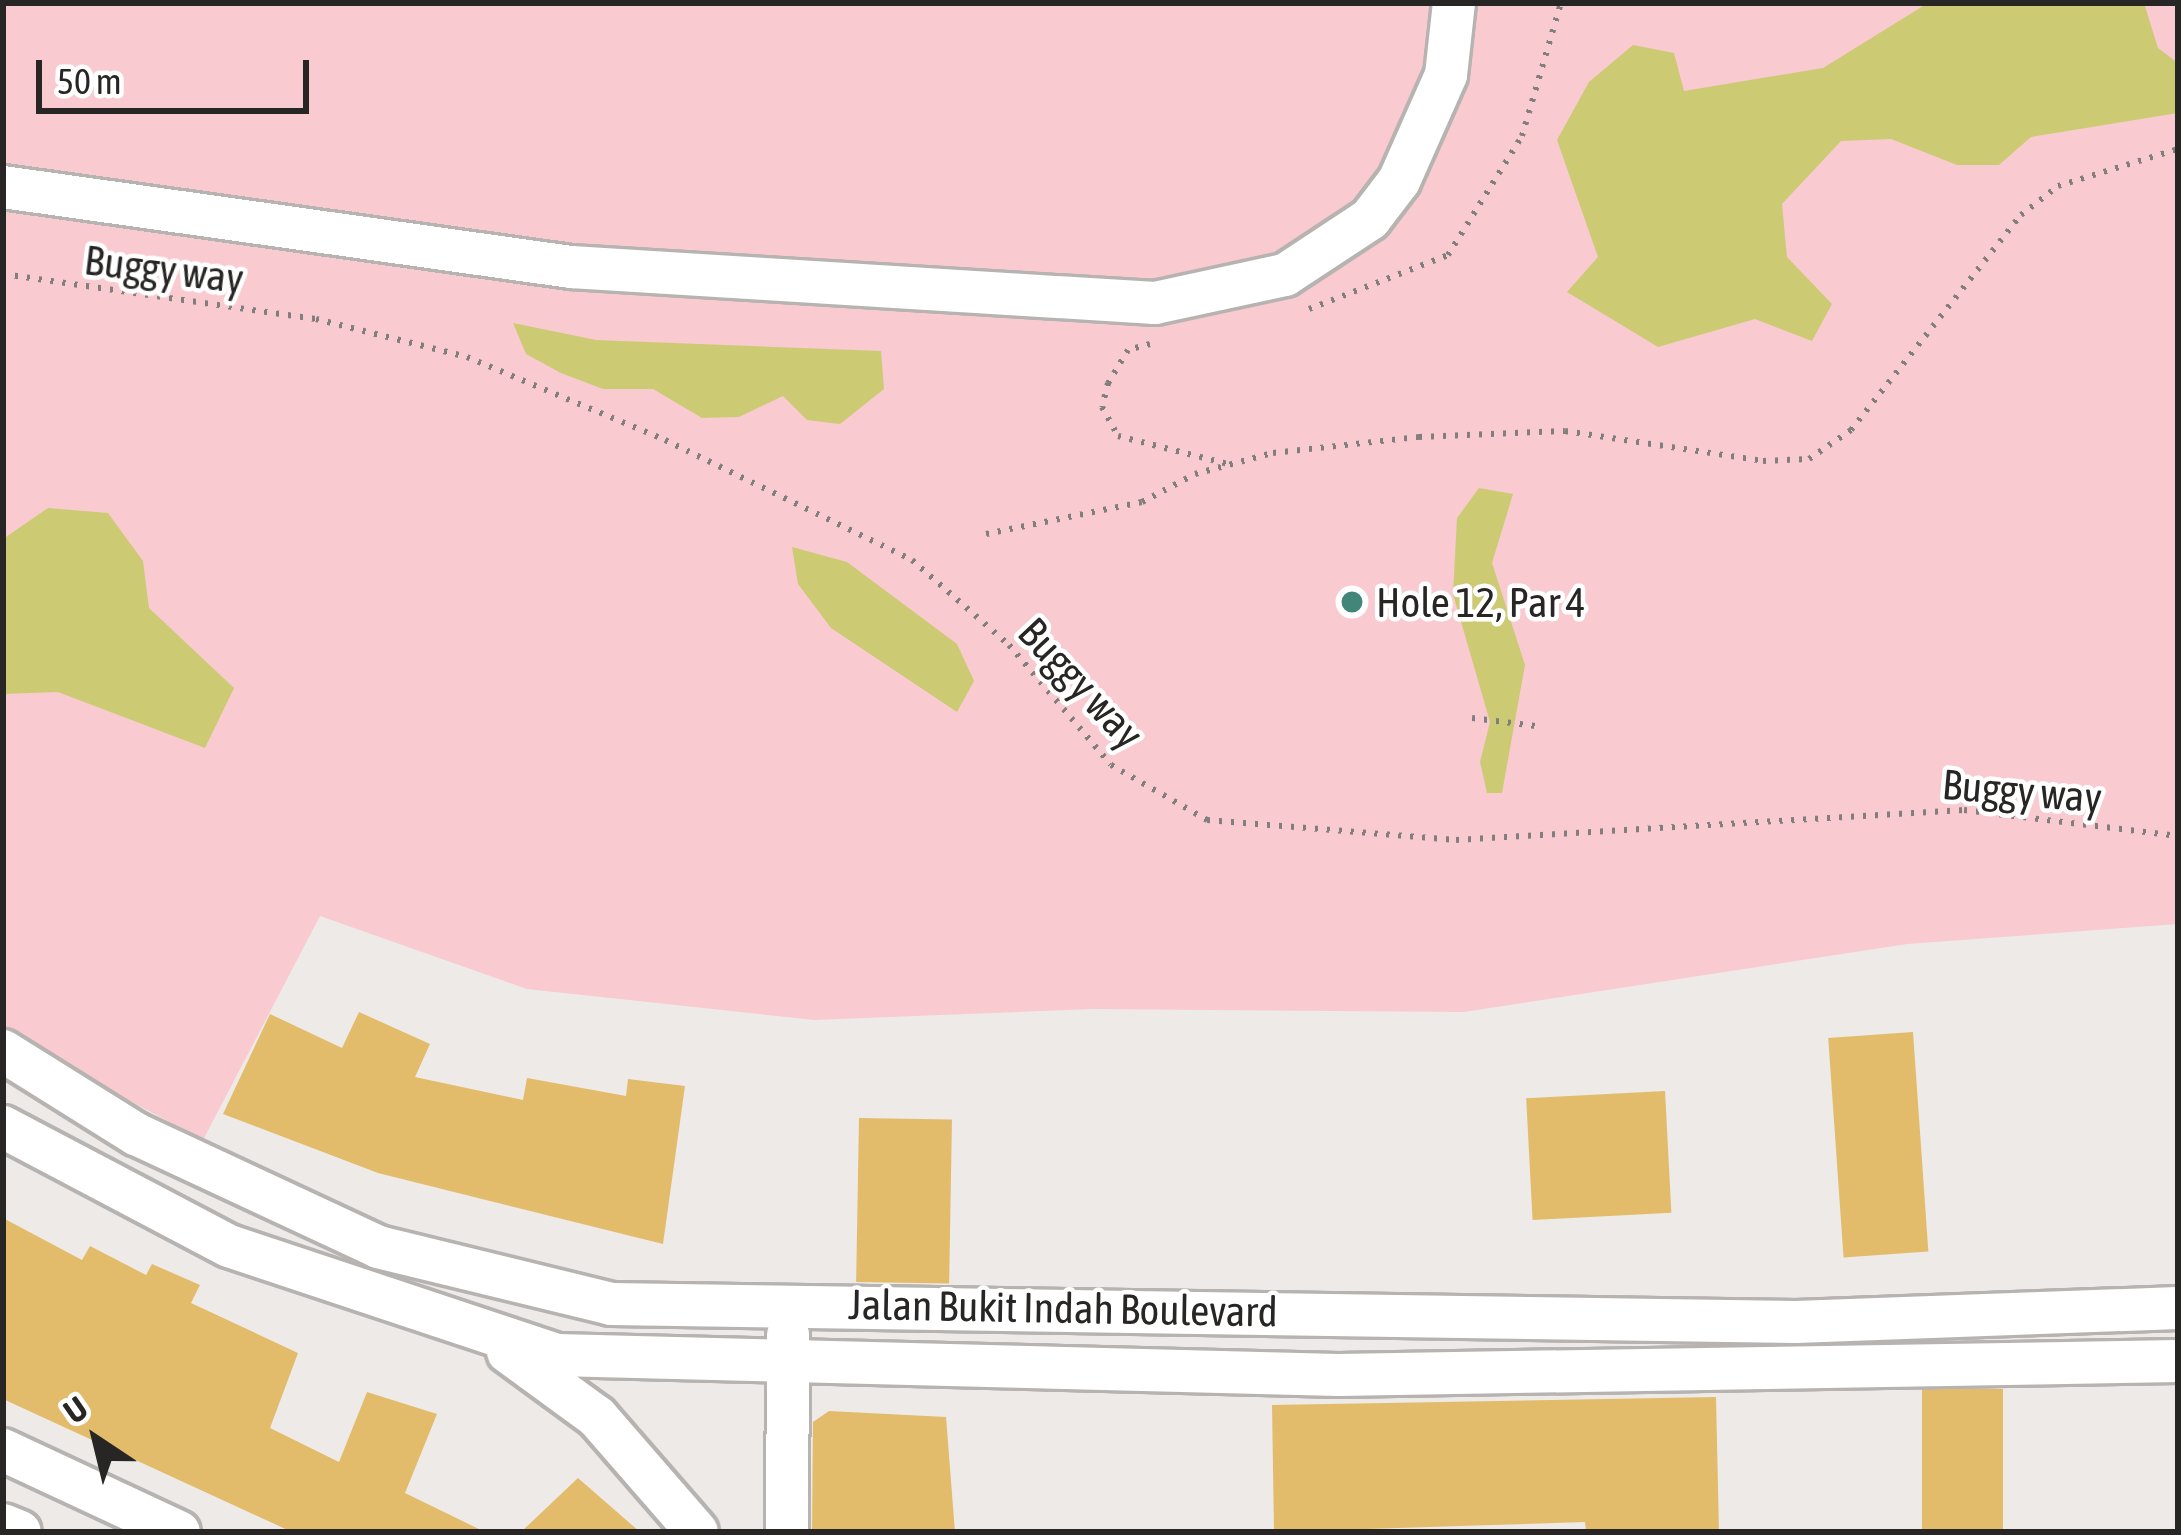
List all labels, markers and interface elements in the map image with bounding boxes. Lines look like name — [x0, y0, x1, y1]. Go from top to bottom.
scale bar — [42, 36, 315, 110]
text: 50 m — [57, 60, 122, 102]
street label: Buggy way — [82, 234, 246, 304]
place label: Hole 12, Par 4 — [1376, 577, 1586, 627]
marker: Hole 12, Par 4 — [1339, 589, 1365, 615]
street label: Buggy way — [1008, 607, 1154, 759]
street label: Buggy way — [1940, 759, 2104, 823]
street label: Jalan Bukit Indah Boulevard — [848, 1279, 1278, 1337]
north arrow — [36, 1379, 156, 1499]
text: U — [56, 1388, 94, 1431]

